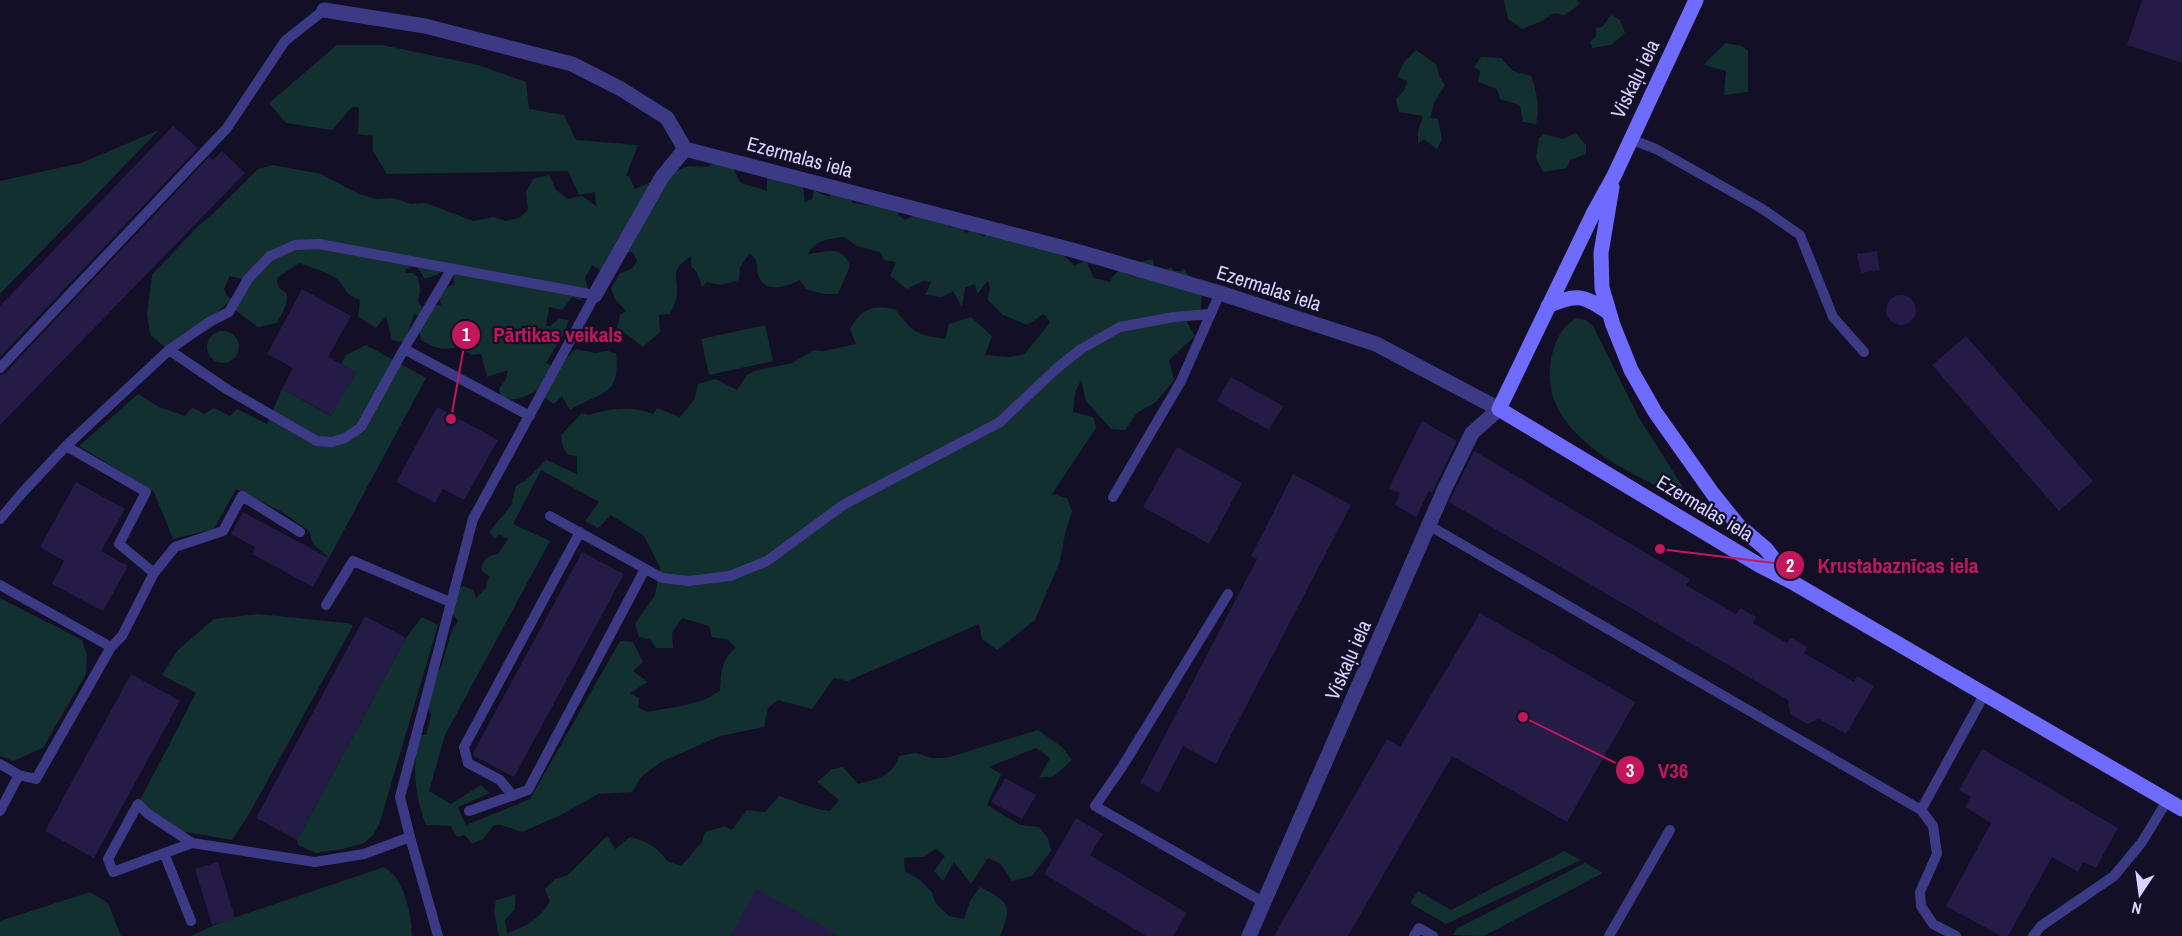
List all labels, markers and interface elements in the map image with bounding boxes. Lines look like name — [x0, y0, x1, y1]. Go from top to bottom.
street label: Viskaļu iela — [1604, 35, 1665, 123]
street label: Ezermalas iela — [744, 129, 856, 184]
street label: Ezermalas iela — [1213, 258, 1325, 317]
callout: Pārtikas veikals — [451, 316, 635, 355]
text: Pārtikas veikals — [493, 320, 623, 349]
text: 1 — [462, 322, 471, 347]
street label: Ezermalas iela — [1652, 468, 1759, 547]
callout: Krustabaznīcas iela — [1775, 546, 1990, 585]
text: Krustabaznīcas iela — [1818, 551, 1979, 580]
text: 2 — [1786, 553, 1794, 578]
street label: Viskaļu iela — [1318, 616, 1377, 704]
callout: V36 — [1615, 751, 1700, 790]
text: V36 — [1658, 756, 1688, 785]
text: 3 — [1626, 758, 1634, 783]
north arrow — [2110, 864, 2170, 924]
text: N — [2130, 897, 2144, 920]

